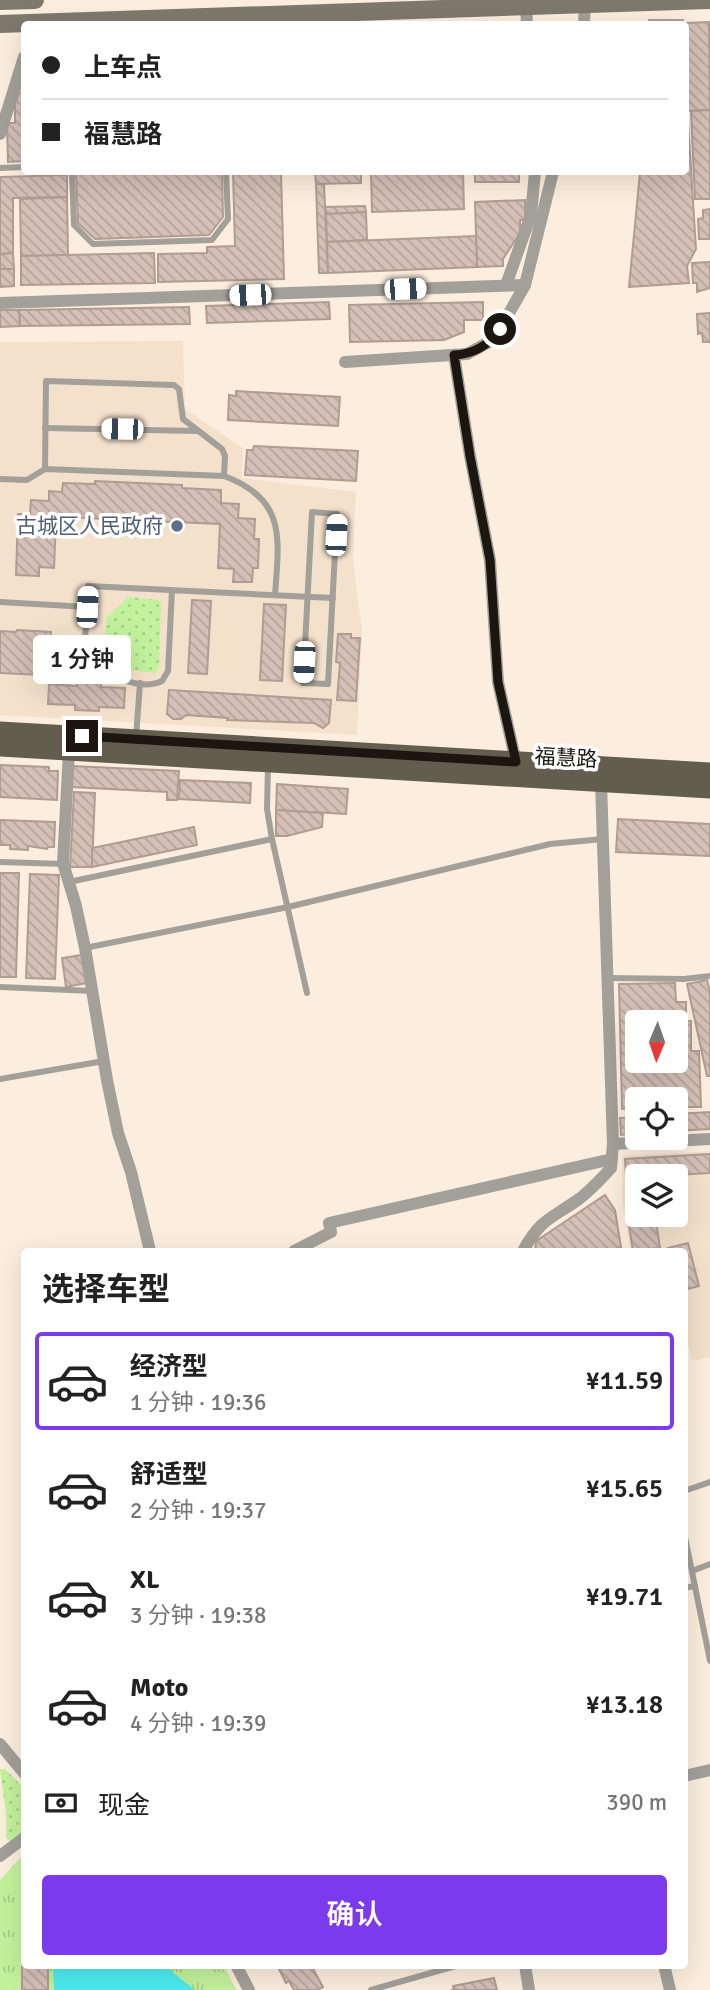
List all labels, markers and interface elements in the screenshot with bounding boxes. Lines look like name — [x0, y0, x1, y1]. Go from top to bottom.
text: 上车点 — [84, 52, 162, 84]
text: 福慧路 — [84, 119, 162, 151]
car — [384, 278, 427, 300]
car — [229, 284, 272, 306]
route start — [484, 313, 516, 345]
car — [101, 418, 144, 440]
place label: 古城区人民政府 — [16, 513, 163, 539]
car — [325, 513, 348, 557]
marker: 古城区人民政府 — [169, 518, 185, 534]
car — [76, 585, 99, 629]
callout: 1 分钟 — [33, 634, 131, 684]
car — [293, 640, 316, 684]
text: 1 分钟 — [50, 645, 114, 674]
route end — [66, 720, 98, 752]
street label: 福慧路 — [534, 743, 598, 773]
north arrow — [625, 1010, 688, 1073]
map controls — [625, 1010, 688, 1227]
button: locate — [625, 1087, 688, 1150]
button: layers — [625, 1164, 688, 1227]
text: 选择车型 — [42, 1270, 170, 1309]
icon: car — [46, 1350, 109, 1413]
text: 经济型 — [130, 1351, 208, 1383]
text: ¥11.59 — [586, 1365, 663, 1397]
text: 1 分钟 · 19:36 — [130, 1388, 266, 1417]
icon: car — [46, 1458, 109, 1521]
text: 舒适型 — [130, 1459, 208, 1491]
text: ¥15.65 — [586, 1473, 663, 1505]
text: 2 分钟 · 19:37 — [130, 1496, 266, 1525]
text: XL — [130, 1564, 160, 1596]
icon: car — [46, 1566, 109, 1629]
text: ¥19.71 — [586, 1581, 663, 1613]
text: 3 分钟 · 19:38 — [130, 1601, 266, 1630]
text: Moto — [130, 1672, 188, 1704]
icon: car — [46, 1674, 109, 1737]
text: ¥13.18 — [586, 1689, 663, 1721]
text: 4 分钟 · 19:39 — [130, 1709, 266, 1738]
icon: cash — [42, 1784, 80, 1822]
text: 390 m — [606, 1788, 667, 1817]
text: 现金 — [98, 1790, 150, 1822]
button: 确认 — [42, 1875, 667, 1955]

